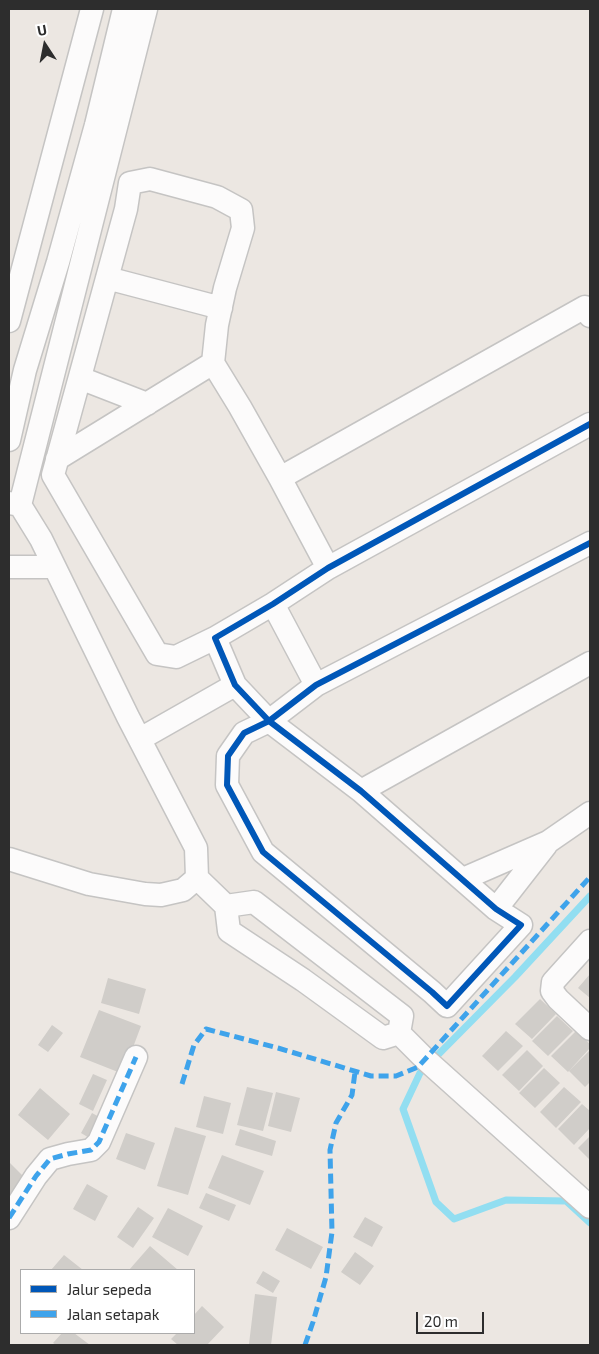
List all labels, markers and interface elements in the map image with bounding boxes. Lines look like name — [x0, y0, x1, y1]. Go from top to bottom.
north arrow — [20, 20, 70, 70]
text: U — [36, 21, 48, 39]
legend — [20, 1269, 195, 1334]
text: Jalur sepeda — [67, 1280, 152, 1298]
scale bar — [419, 1302, 486, 1334]
text: Jalan setapak — [67, 1305, 159, 1323]
text: 20 m — [424, 1312, 458, 1330]

